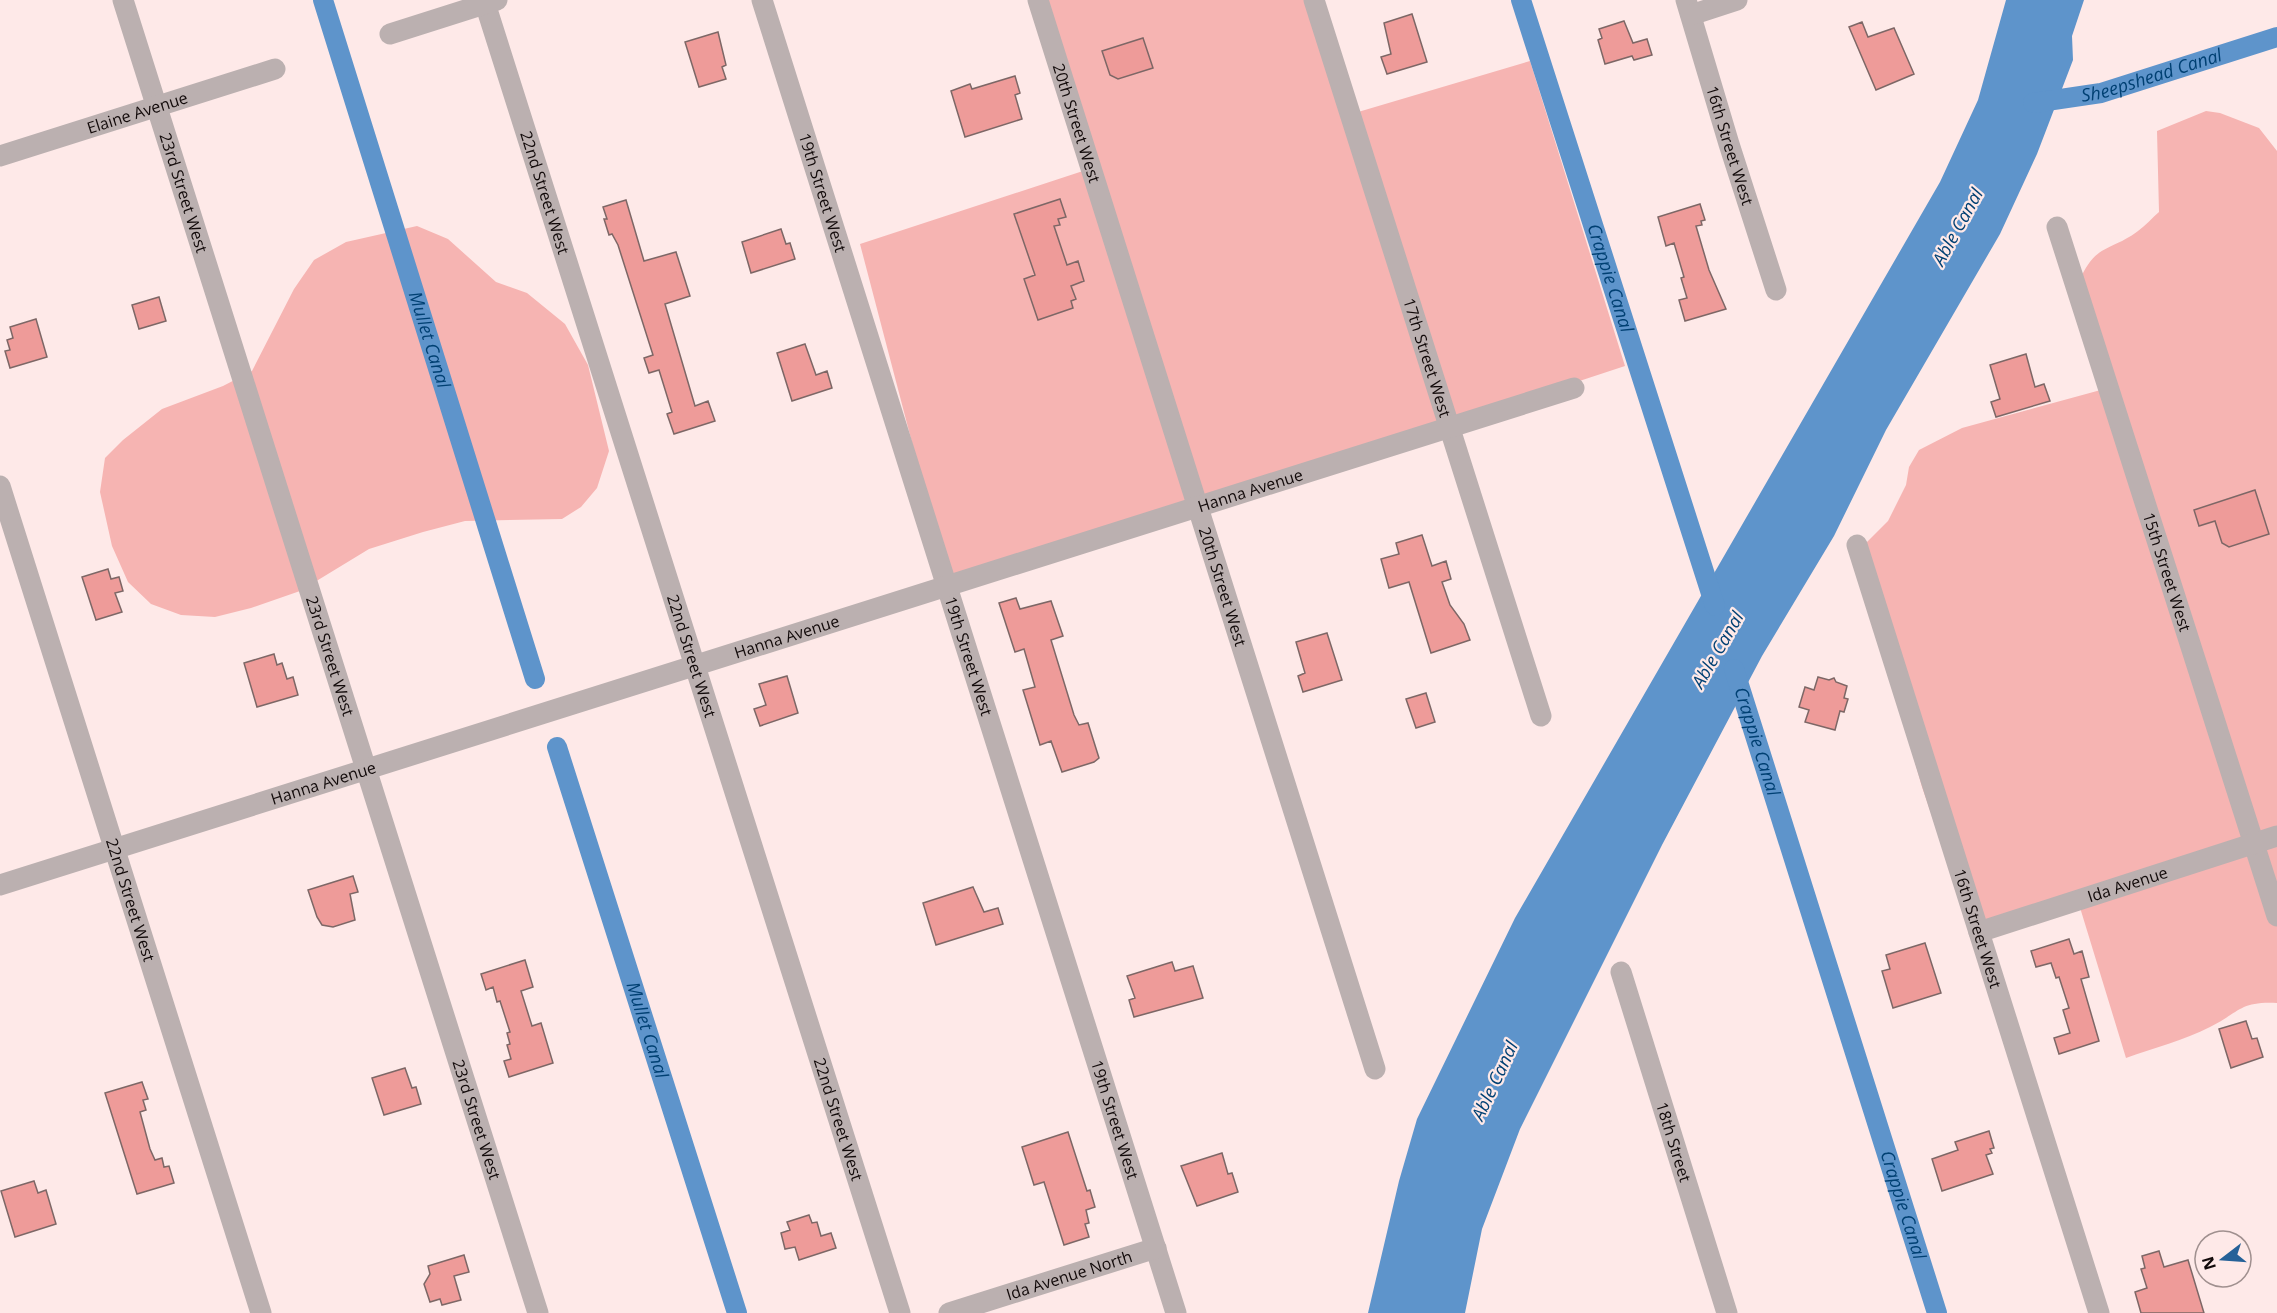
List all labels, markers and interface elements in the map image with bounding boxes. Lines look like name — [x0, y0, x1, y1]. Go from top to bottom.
water label: Sheepshead Canal — [2080, 42, 2225, 107]
street label: 20th Street West — [1048, 61, 1106, 186]
street label: 16th Street West — [1701, 83, 1759, 208]
street label: Elaine Avenue — [84, 86, 190, 139]
street label: 22nd Street West — [515, 128, 575, 257]
street label: 23rd Street West — [155, 130, 213, 256]
street label: 19th Street West — [794, 130, 852, 255]
water label: Able Canal — [1925, 183, 1988, 271]
water label: Crappie Canal — [1582, 220, 1640, 336]
water label: Mullet Canal — [404, 288, 457, 391]
street label: 17th Street West — [1398, 295, 1457, 420]
street label: Hanna Avenue — [1195, 463, 1305, 517]
street label: 15th Street West — [2138, 509, 2197, 635]
street label: 20th Street West — [1194, 524, 1252, 649]
street label: 22nd Street West — [662, 592, 722, 720]
street label: 23rd Street West — [301, 593, 360, 719]
street label: 19th Street West — [940, 594, 998, 719]
water label: Able Canal — [1685, 607, 1749, 694]
street label: Hanna Avenue — [731, 610, 842, 664]
water label: Crappie Canal — [1729, 684, 1786, 799]
street label: Hanna Avenue — [268, 756, 379, 810]
street label: 22nd Street West — [101, 836, 160, 965]
street label: Ida Avenue — [2085, 861, 2170, 907]
street label: 16th Street West — [1949, 866, 2007, 991]
water label: Mullet Canal — [621, 978, 675, 1081]
water label: Able Canal — [1465, 1037, 1523, 1126]
street label: 22nd Street West — [809, 1055, 868, 1184]
street label: 23rd Street West — [448, 1057, 506, 1182]
street label: 19th Street West — [1086, 1057, 1144, 1182]
street label: 18th Street — [1651, 1099, 1697, 1185]
water label: Crappie Canal — [1876, 1147, 1932, 1263]
north arrow — [2193, 1229, 2253, 1289]
street label: Ida Avenue North — [1003, 1245, 1135, 1305]
text: N — [2196, 1254, 2221, 1273]

